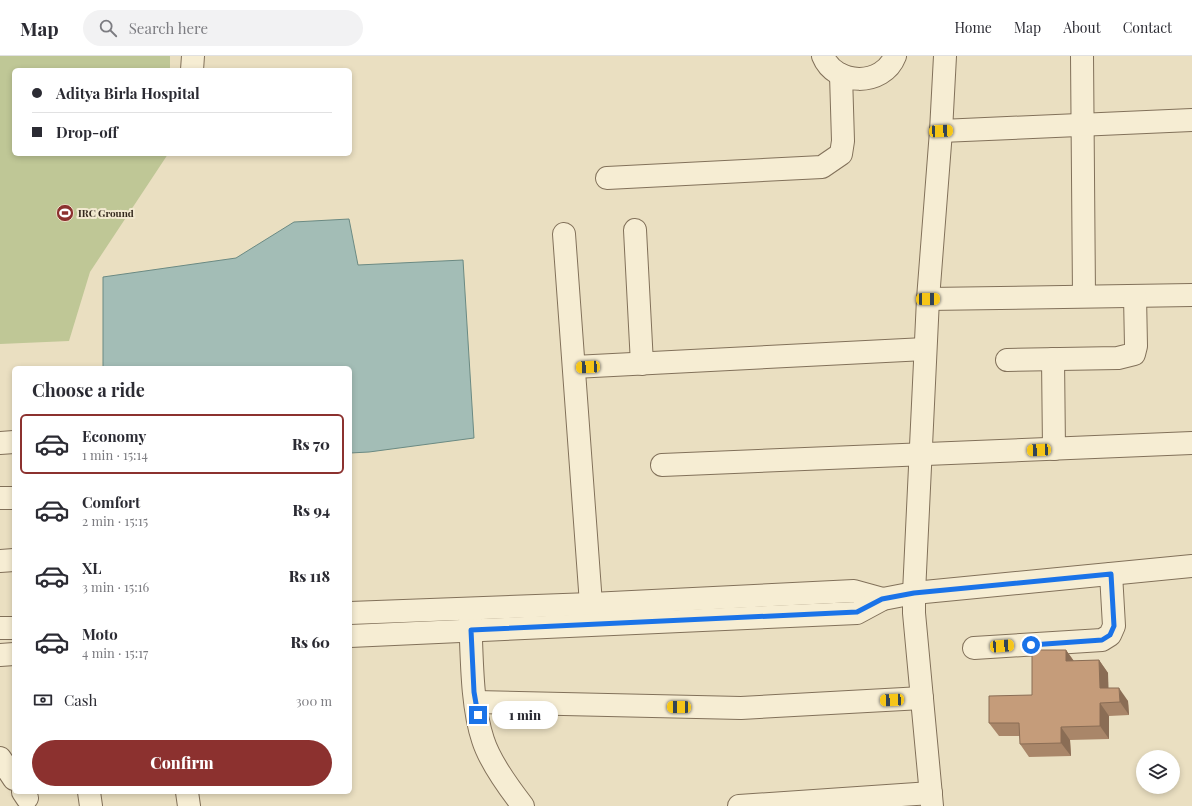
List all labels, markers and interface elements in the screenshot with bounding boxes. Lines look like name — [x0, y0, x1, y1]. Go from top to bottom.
search box — [83, 10, 363, 46]
text: Map — [20, 15, 59, 41]
icon: search — [97, 17, 119, 39]
text: Search here — [129, 18, 208, 38]
text: Home — [954, 18, 992, 37]
text: Map — [1014, 18, 1041, 37]
text: About — [1063, 18, 1101, 37]
text: Contact — [1123, 18, 1172, 37]
text: Aditya Birla Hospital — [56, 83, 200, 103]
text: Drop-off — [56, 122, 118, 142]
car — [929, 124, 953, 138]
sports icon: IRC Ground — [55, 203, 75, 223]
place label: IRC Ground — [78, 206, 134, 220]
car — [916, 293, 940, 305]
car — [576, 360, 600, 374]
text: Choose a ride — [32, 378, 145, 402]
icon: car — [34, 426, 70, 462]
text: Economy — [82, 426, 146, 446]
text: Rs 70 — [292, 434, 330, 454]
car — [1027, 443, 1051, 457]
text: 1 min · 15:14 — [82, 446, 148, 463]
icon: car — [34, 492, 70, 528]
text: Comfort — [82, 492, 140, 512]
text: Rs 94 — [292, 500, 330, 520]
text: 2 min · 15:15 — [82, 512, 148, 529]
icon: car — [34, 558, 70, 594]
text: XL — [82, 558, 102, 578]
text: Rs 118 — [289, 566, 330, 586]
text: 3 min · 15:16 — [82, 578, 149, 595]
icon: car — [34, 624, 70, 660]
text: Moto — [82, 624, 118, 644]
text: Rs 60 — [290, 632, 330, 652]
route start — [1022, 636, 1040, 654]
car — [990, 639, 1014, 653]
text: 4 min · 15:17 — [82, 644, 148, 661]
icon: cash — [32, 689, 54, 711]
text: Cash — [64, 690, 97, 710]
text: 300 m — [296, 692, 332, 709]
car — [880, 693, 904, 707]
callout: 1 min — [492, 701, 558, 729]
car — [667, 701, 691, 713]
route end — [469, 706, 487, 724]
text: 1 min — [509, 706, 541, 723]
button: Confirm — [32, 740, 332, 786]
map controls — [1136, 750, 1180, 794]
button: layers — [1136, 750, 1180, 794]

